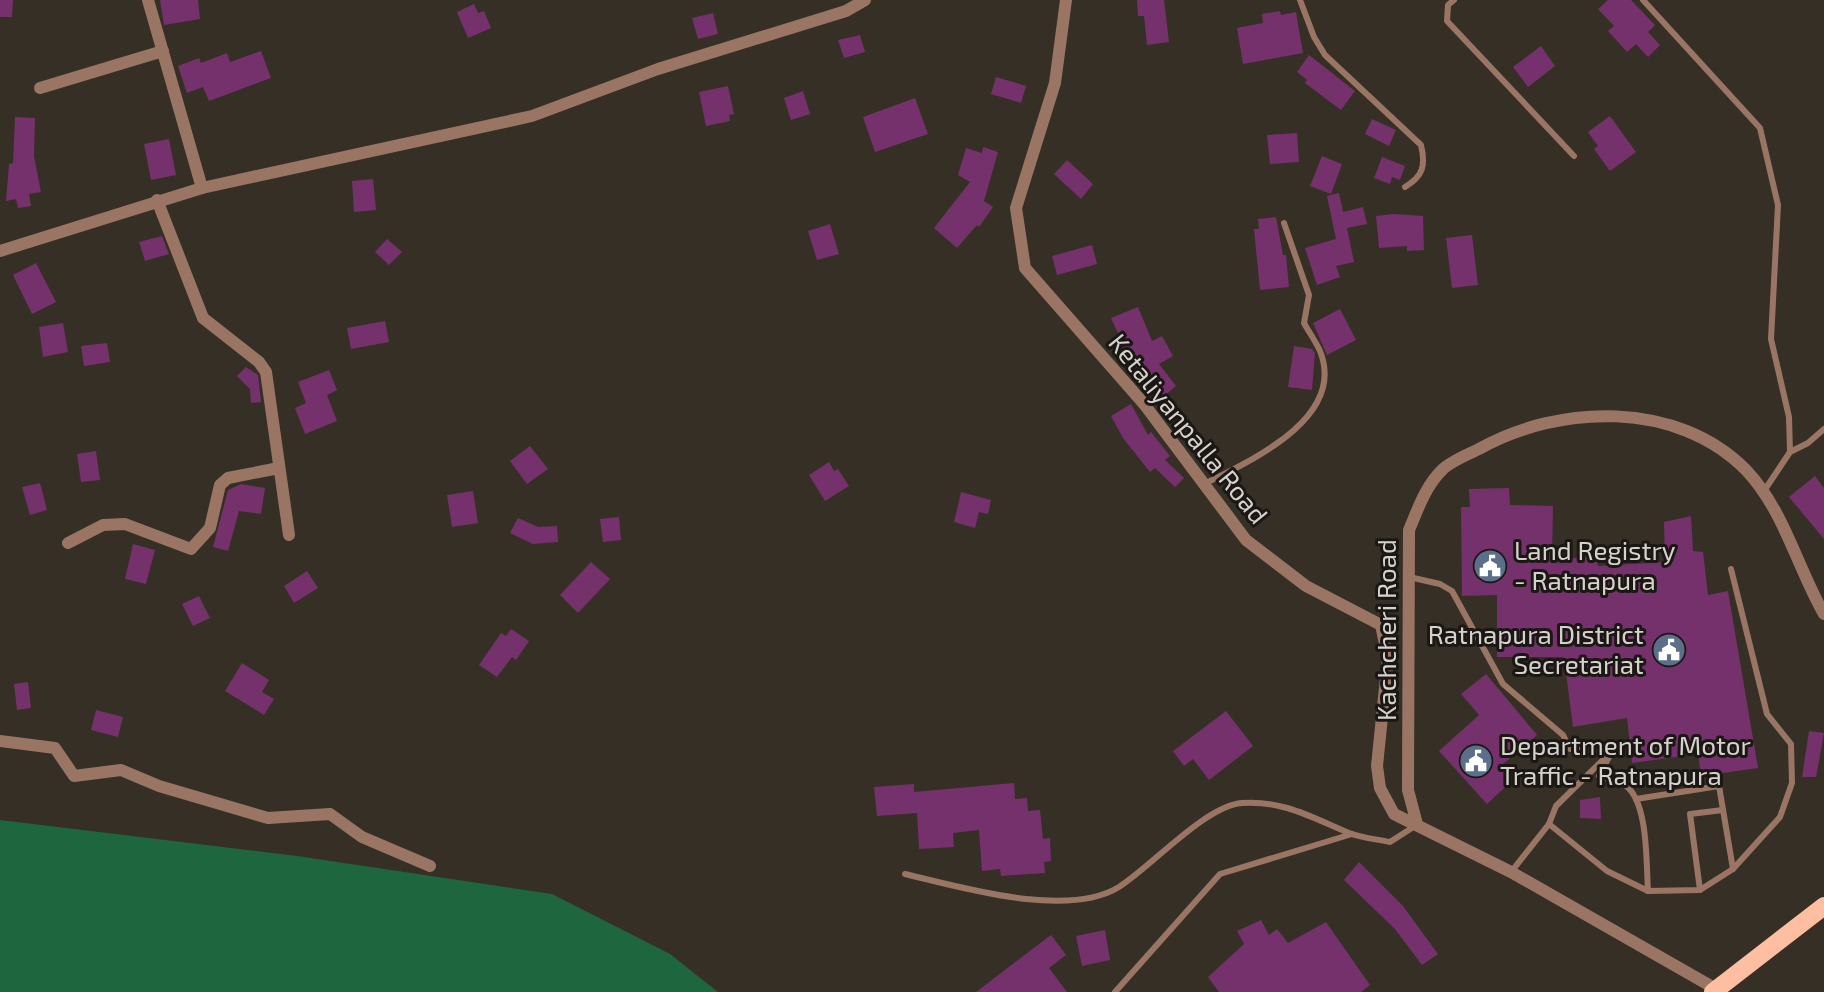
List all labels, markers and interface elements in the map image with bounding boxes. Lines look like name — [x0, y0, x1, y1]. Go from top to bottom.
street label: Ketaliyanpalla Road — [1103, 327, 1275, 529]
place label: Land Registry - Ratnapura — [1514, 534, 1676, 595]
street label: Kachcheri Road — [1370, 539, 1401, 721]
public building icon: Land Registry - Ratnapura — [1471, 547, 1509, 585]
place label: Ratnapura District Secretariat — [1428, 618, 1644, 679]
public building icon: Ratnapura District Secretariat — [1650, 631, 1688, 669]
place label: Department of Motor Traffic - Ratnapura — [1500, 729, 1751, 790]
public building icon: Department of Motor Traffic - Ratnapura — [1457, 742, 1495, 780]

